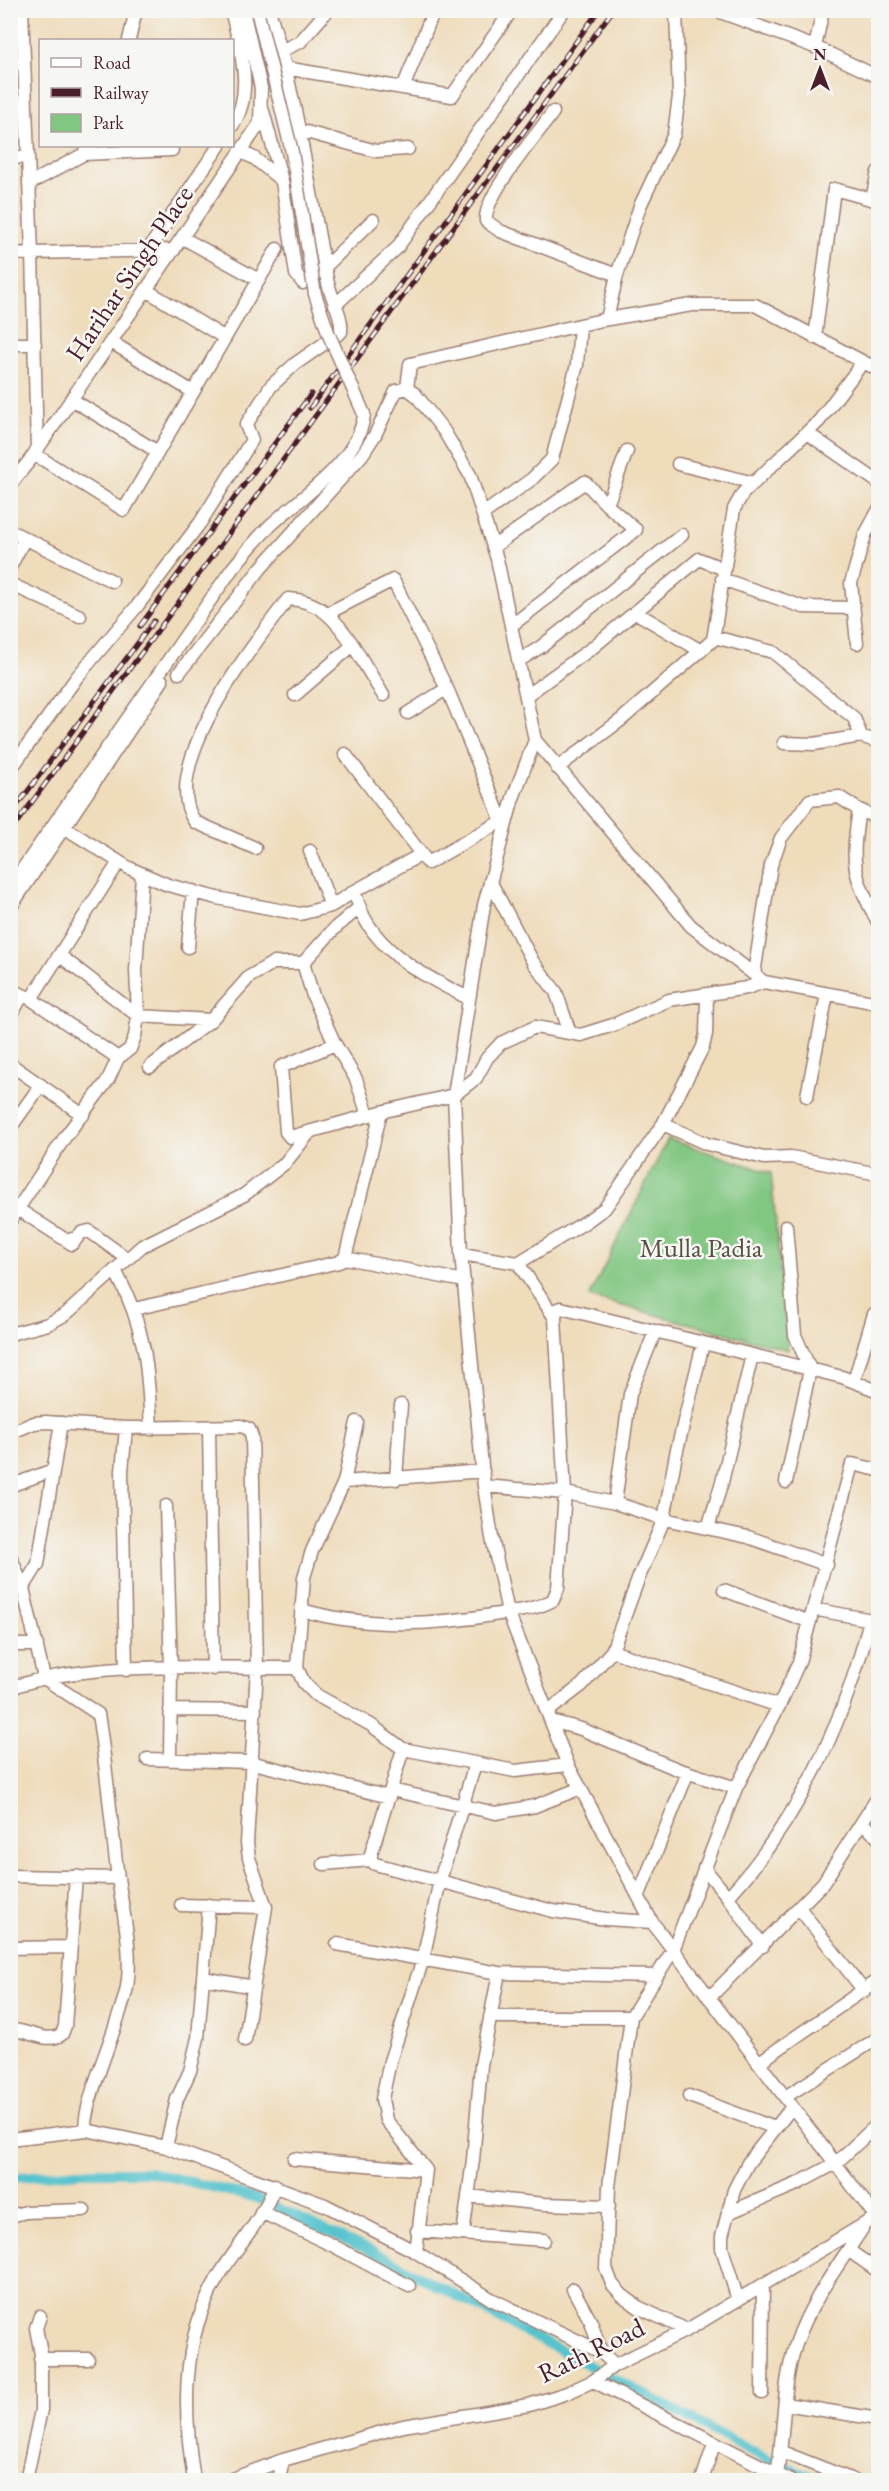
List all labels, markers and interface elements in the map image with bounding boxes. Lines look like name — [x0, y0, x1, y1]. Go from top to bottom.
legend — [39, 39, 234, 147]
north arrow — [790, 39, 850, 99]
text: N — [814, 44, 827, 65]
text: Road — [93, 51, 132, 74]
text: Railway — [93, 81, 149, 104]
text: Park — [93, 111, 124, 134]
street label: Harihar Singh Place — [57, 178, 201, 368]
park label: Mulla Padia — [639, 1230, 763, 1265]
street label: Rath Road — [532, 2309, 650, 2391]

